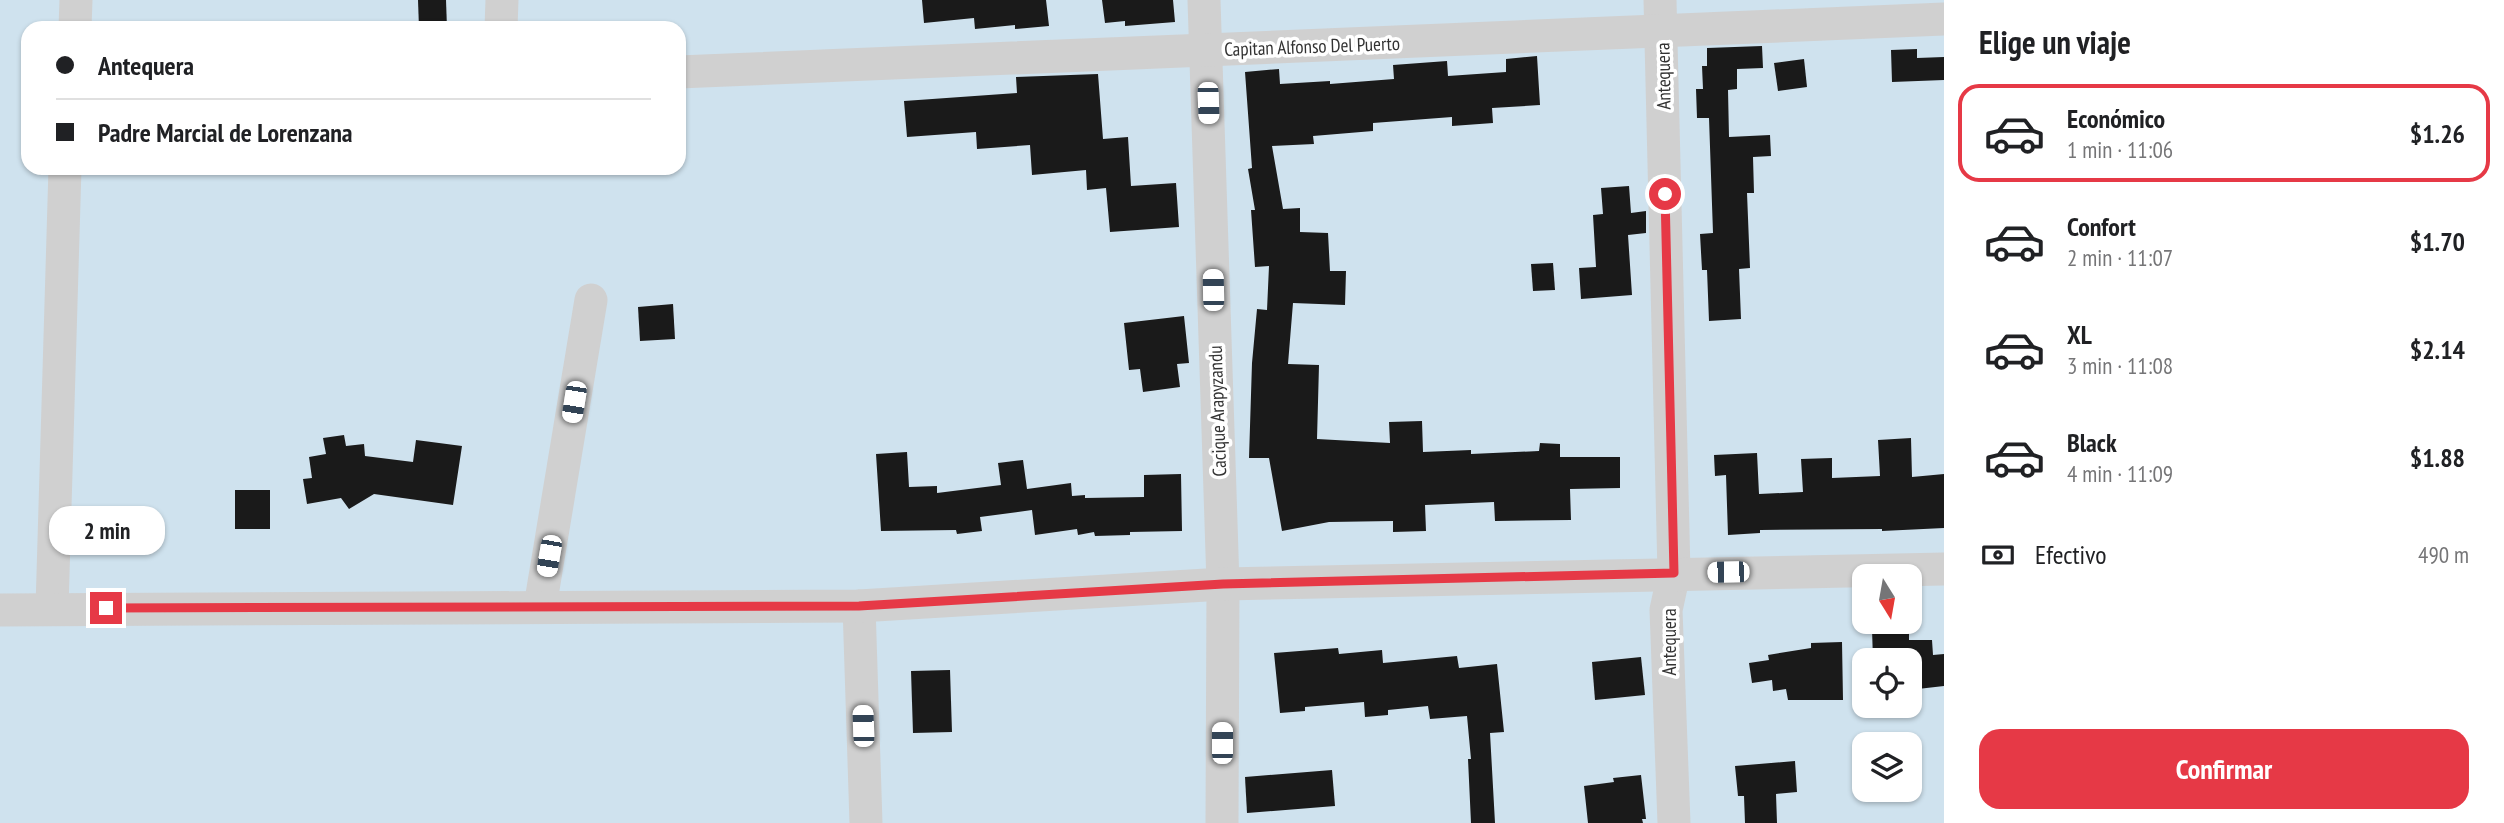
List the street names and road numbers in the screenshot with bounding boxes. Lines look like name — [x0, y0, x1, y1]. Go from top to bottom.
street label: Capitan Alfonso Del Puerto — [1224, 31, 1400, 61]
street label: Antequera — [1650, 42, 1676, 110]
street label: Cacique Arapyzandu — [1203, 345, 1231, 477]
street label: Antequera — [1657, 608, 1681, 676]

